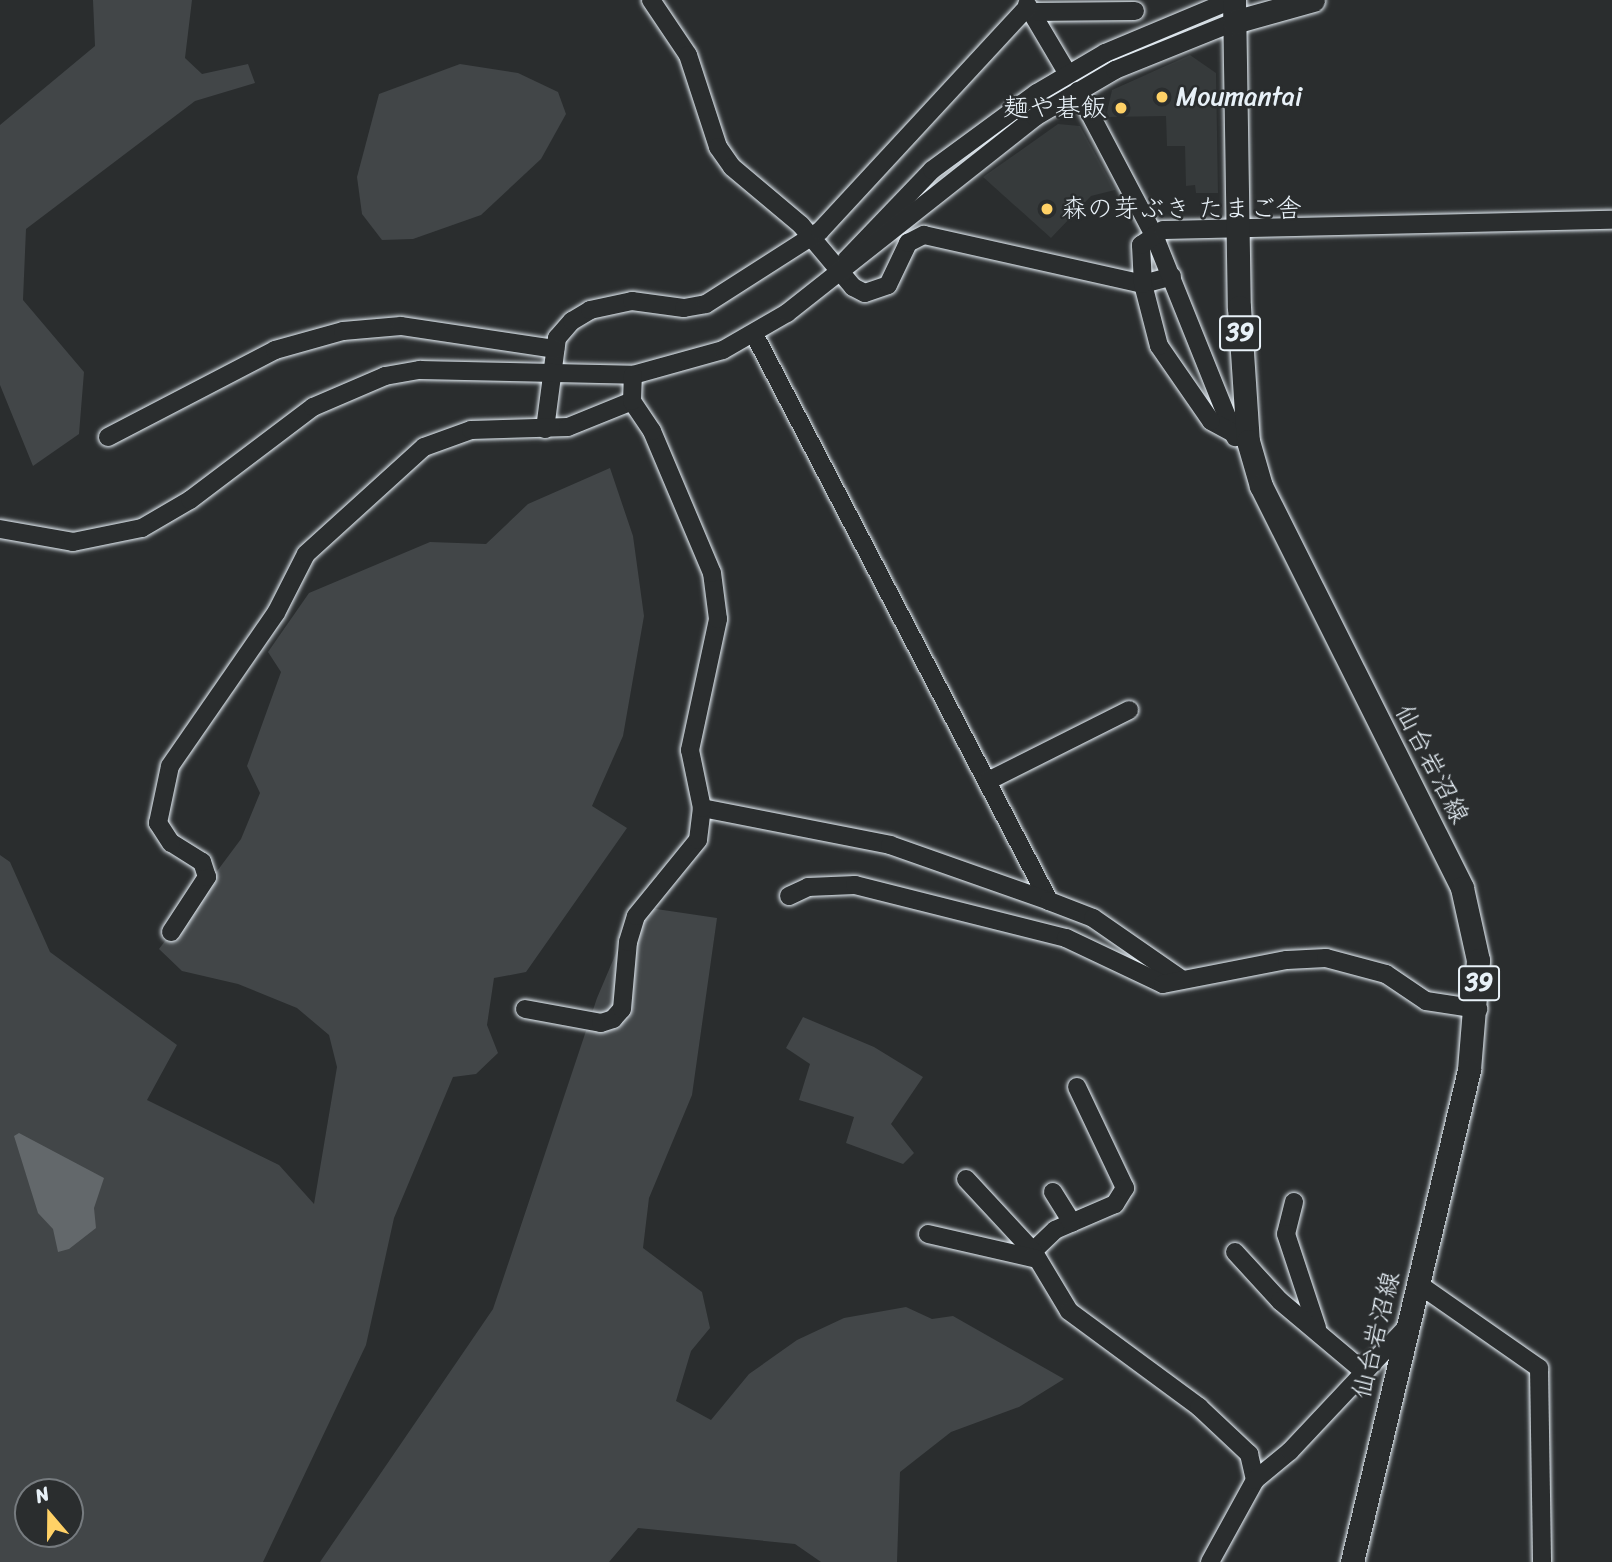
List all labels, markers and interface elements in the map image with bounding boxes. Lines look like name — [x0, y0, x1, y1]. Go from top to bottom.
place label: Moumantai — [1176, 81, 1302, 113]
marker: Moumantai — [1154, 89, 1170, 105]
place label: 麺や碁飯 — [1003, 92, 1107, 124]
marker: 麺や碁飯 — [1113, 100, 1129, 116]
place label: 森の芽ぶき たまご舎 — [1061, 193, 1302, 225]
marker: 森の芽ぶき たまご舎 — [1039, 201, 1055, 217]
road number: 39 — [1219, 312, 1261, 354]
street label: 仙台岩沼線 — [1389, 699, 1475, 829]
road number: 39 — [1458, 962, 1500, 1003]
street label: 仙台岩沼線 — [1345, 1268, 1407, 1402]
text: N — [30, 1477, 54, 1512]
north arrow — [14, 1478, 84, 1548]

